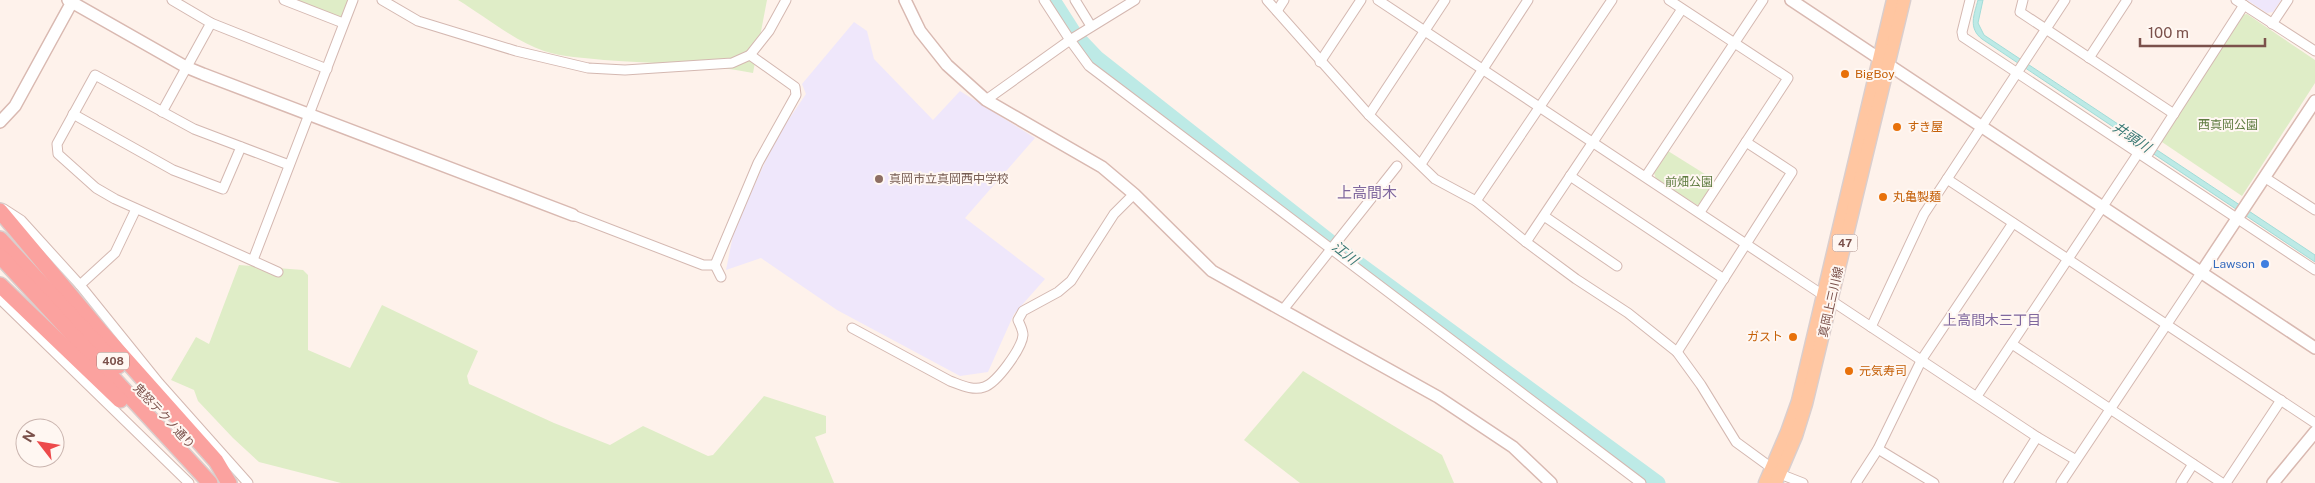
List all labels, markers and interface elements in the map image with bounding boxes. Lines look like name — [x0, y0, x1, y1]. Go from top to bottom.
scale bar — [2140, 15, 2265, 47]
text: 100 m — [2148, 24, 2189, 41]
place label: BigBoy — [1855, 67, 1895, 81]
marker: BigBoy — [1839, 68, 1851, 80]
park label: 西真岡公園 — [2198, 118, 2258, 132]
water label: 井頭川 — [2110, 119, 2156, 156]
place label: すき屋 — [1907, 120, 1943, 134]
marker: すき屋 — [1891, 121, 1903, 133]
place label: 真岡市立真岡西中学校 — [889, 172, 1009, 186]
marker: 真岡市立真岡西中学校 — [873, 173, 885, 185]
park label: 前畑公園 — [1665, 175, 1713, 189]
district label: 上高間木 — [1337, 184, 1397, 201]
place label: 丸亀製麺 — [1893, 190, 1941, 204]
marker: 丸亀製麺 — [1877, 191, 1889, 203]
road number: 47 — [1832, 234, 1858, 252]
water label: 江川 — [1329, 238, 1363, 269]
place label: Lawson — [2213, 257, 2255, 271]
marker: Lawson — [2259, 258, 2271, 270]
street label: 真岡上三川線 — [1816, 265, 1846, 339]
district label: 上高間木三丁目 — [1943, 312, 2041, 328]
place label: ガスト — [1747, 330, 1783, 344]
marker: ガスト — [1787, 331, 1799, 343]
road number: 408 — [97, 352, 129, 370]
place label: 元気寿司 — [1859, 364, 1907, 378]
marker: 元気寿司 — [1843, 365, 1855, 377]
street label: 鬼怒テクノ通り — [130, 381, 198, 451]
north arrow — [15, 418, 65, 468]
text: N — [19, 427, 39, 445]

